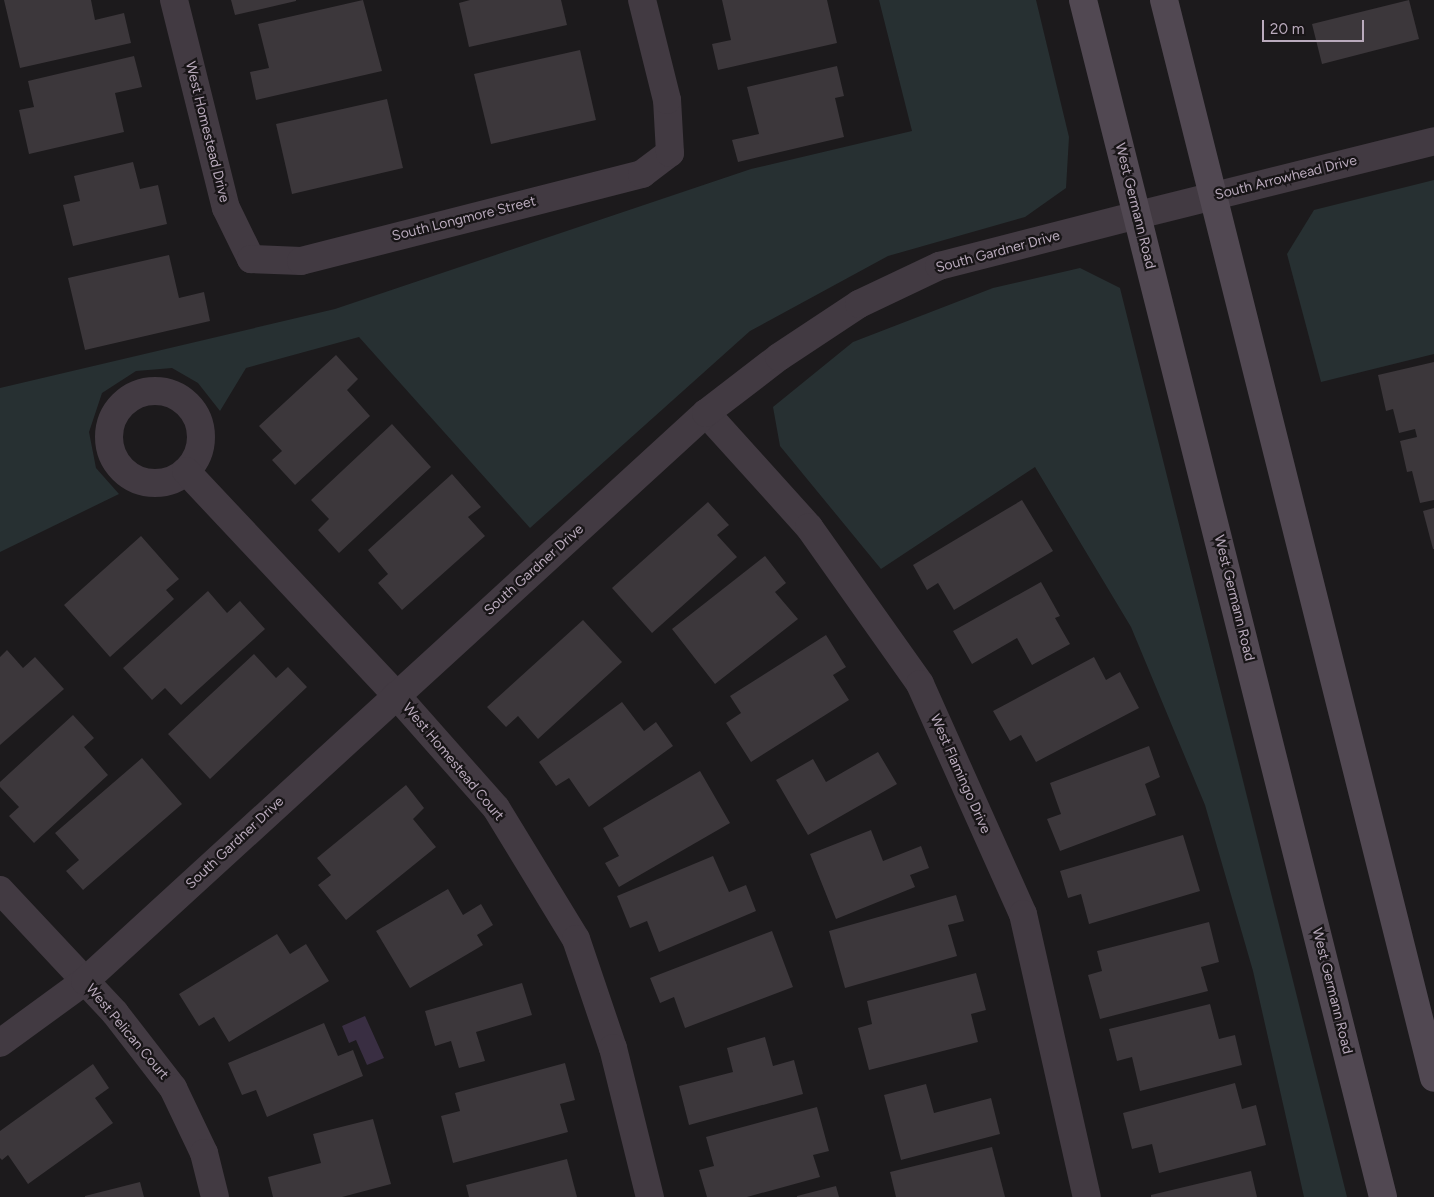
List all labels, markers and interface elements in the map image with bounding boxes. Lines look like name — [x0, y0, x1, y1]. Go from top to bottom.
scale bar — [1264, 10, 1366, 42]
text: 20 m — [1270, 20, 1304, 38]
street label: West Homestead Drive — [181, 60, 233, 204]
street label: West Germann Road — [1111, 141, 1159, 271]
street label: South Arrowhead Drive — [1213, 152, 1359, 204]
street label: South Longmore Street — [390, 193, 538, 245]
street label: South Gardner Drive — [934, 227, 1062, 277]
street label: South Gardner Drive — [481, 521, 587, 619]
street label: West Germann Road — [1210, 533, 1258, 663]
street label: West Homestead Court — [399, 700, 507, 824]
street label: West Flamingo Drive — [926, 712, 994, 836]
street label: South Gardner Drive — [183, 793, 287, 893]
street label: West Germann Road — [1308, 926, 1356, 1056]
street label: West Pelican Court — [82, 981, 172, 1083]

